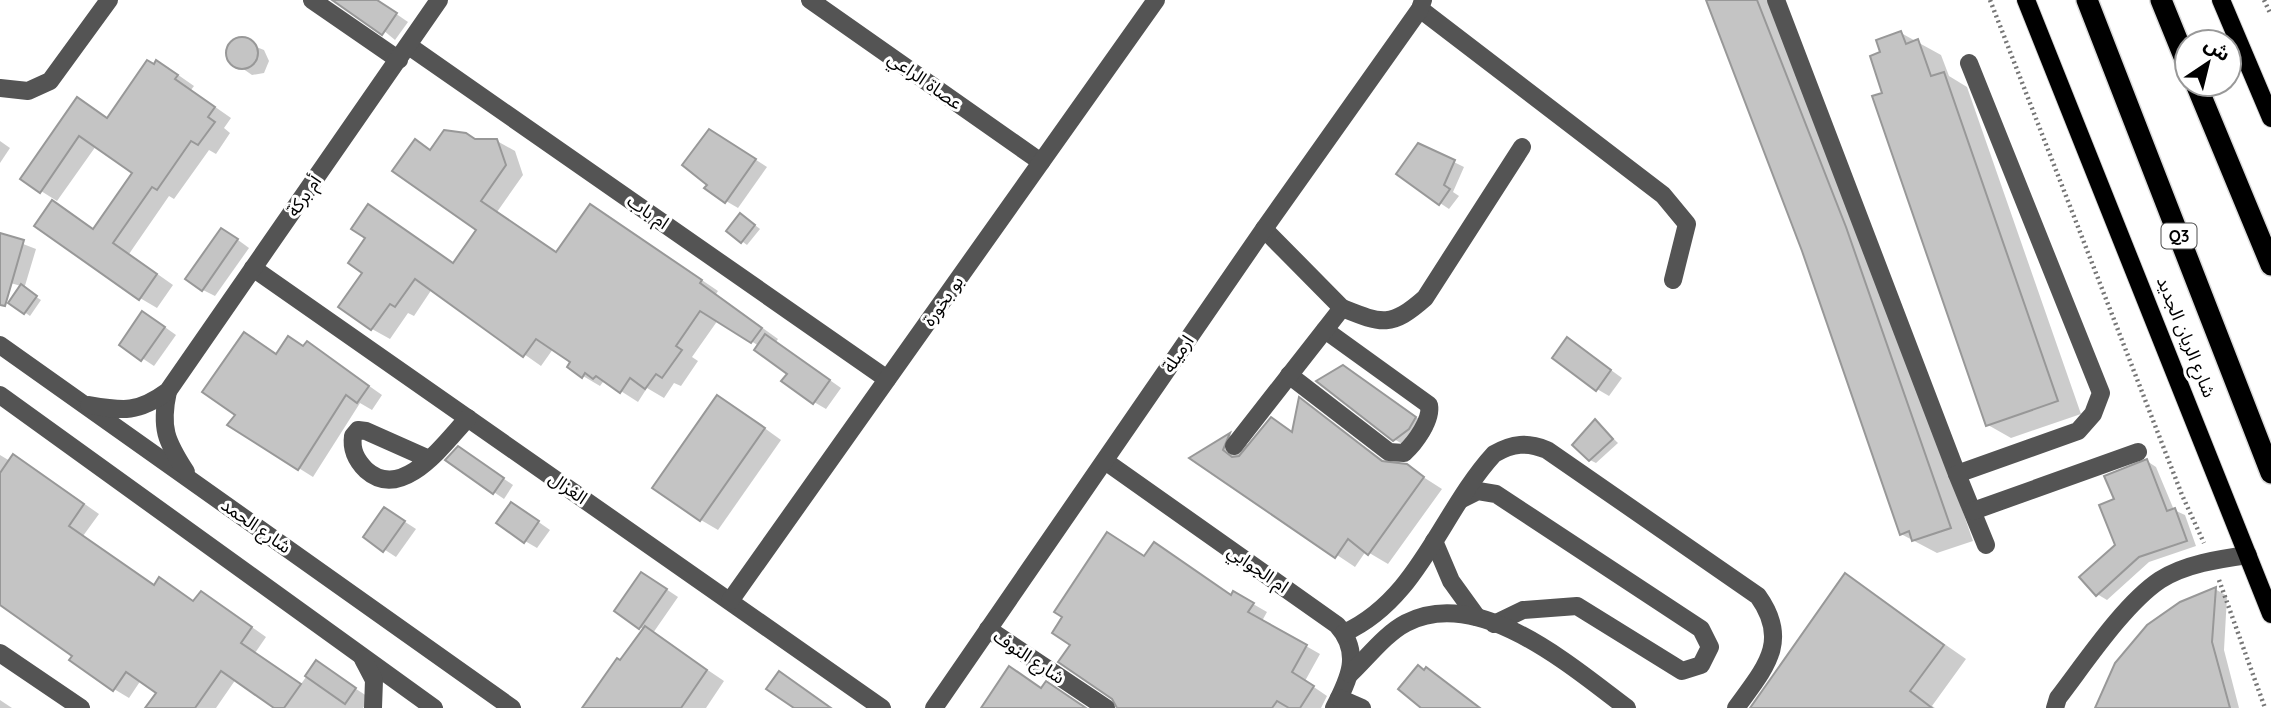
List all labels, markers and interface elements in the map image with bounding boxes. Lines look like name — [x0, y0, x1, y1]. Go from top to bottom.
north arrow — [2173, 28, 2243, 98]
text: ش — [2200, 32, 2235, 66]
street label: عصاة الراعي — [882, 47, 967, 116]
street label: أم بركة — [281, 171, 328, 223]
street label: ام باب — [621, 189, 674, 237]
road number: Q3 — [2162, 224, 2196, 248]
street label: بو بخورة — [917, 271, 968, 330]
street label: شارع الريان الجديد — [2149, 273, 2221, 402]
street label: ارميلة — [1157, 331, 1198, 377]
street label: الغزال — [545, 466, 592, 509]
street label: شارع الحمد — [215, 493, 296, 561]
street label: ام الجوابي — [1222, 539, 1293, 600]
street label: شارع النوف — [987, 624, 1069, 691]

